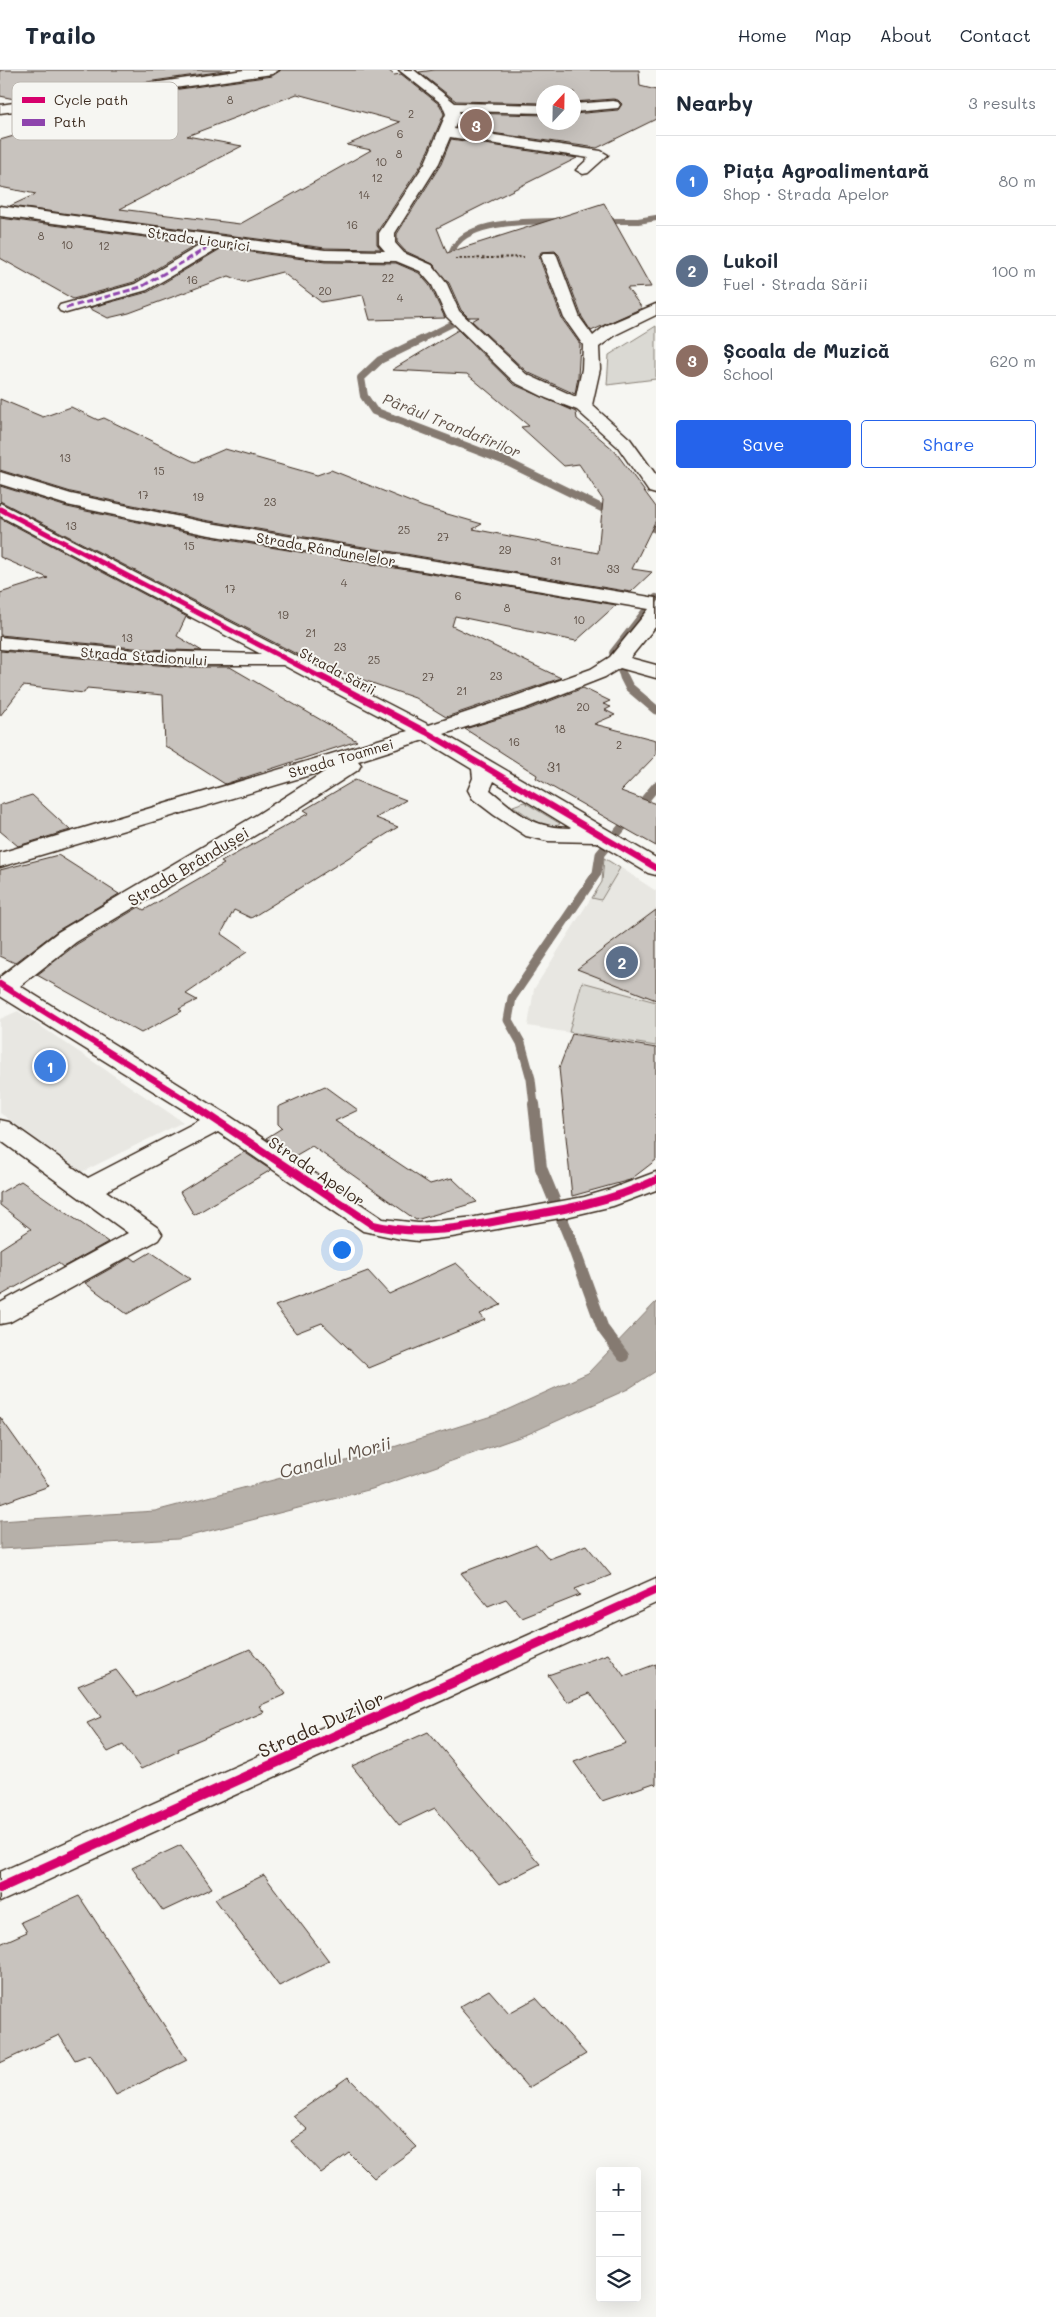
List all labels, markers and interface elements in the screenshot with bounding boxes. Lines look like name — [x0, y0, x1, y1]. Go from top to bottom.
text: Trailo — [25, 19, 96, 50]
text: Home — [738, 23, 787, 47]
text: Map — [815, 23, 851, 47]
text: About — [879, 23, 932, 47]
text: Contact — [960, 23, 1031, 47]
legend — [12, 82, 178, 140]
north arrow — [536, 85, 581, 130]
text: Nearby — [676, 89, 753, 116]
text: Cycle path — [54, 90, 128, 109]
house number: 8 — [227, 92, 234, 107]
text: 3 results — [968, 92, 1036, 113]
house number: 2 — [408, 106, 414, 121]
pin: 3 — [460, 106, 492, 144]
text: Path — [54, 112, 85, 131]
house number: 6 — [397, 126, 403, 141]
house number: 8 — [396, 146, 403, 161]
house number: 10 — [375, 154, 387, 169]
text: Piața Agroalimentară — [723, 158, 929, 183]
house number: 12 — [371, 170, 383, 185]
text: 1 — [688, 170, 696, 191]
text: 80 m — [999, 170, 1036, 191]
text: Shop · Strada Apelor — [723, 183, 889, 204]
house number: 14 — [358, 187, 370, 202]
house number: 16 — [346, 217, 358, 232]
street label: Strada Licurici — [147, 222, 251, 256]
house number: 8 — [38, 228, 45, 243]
house number: 10 — [61, 237, 73, 252]
house number: 12 — [98, 238, 110, 253]
text: Lukoil — [723, 248, 778, 273]
text: 2 — [688, 260, 696, 281]
text: 100 m — [991, 260, 1036, 281]
house number: 22 — [382, 270, 394, 285]
house number: 16 — [186, 272, 198, 287]
text: Fuel · Strada Sării — [723, 273, 868, 294]
house number: 20 — [319, 283, 332, 298]
house number: 4 — [397, 290, 404, 305]
text: Școala de Muzică — [723, 338, 890, 363]
text: 3 — [687, 350, 697, 371]
text: 620 m — [990, 350, 1036, 371]
text: School — [723, 363, 773, 384]
water label: Pârâul Trandafirilor — [380, 388, 524, 462]
button: Save — [676, 420, 851, 468]
button: Share — [861, 420, 1036, 468]
house number: 13 — [59, 450, 71, 465]
house number: 15 — [153, 463, 165, 478]
house number: 17 — [137, 487, 149, 502]
house number: 19 — [192, 489, 204, 504]
house number: 23 — [264, 494, 277, 509]
house number: 13 — [65, 518, 77, 533]
house number: 25 — [398, 522, 410, 537]
street label: Strada Rândunelelor — [255, 527, 397, 571]
house number: 27 — [437, 529, 449, 544]
house number: 15 — [183, 538, 195, 553]
house number: 29 — [499, 542, 512, 557]
house number: 31 — [550, 553, 562, 568]
house number: 33 — [607, 561, 620, 576]
house number: 4 — [341, 575, 348, 590]
house number: 17 — [224, 581, 236, 596]
house number: 6 — [455, 588, 461, 603]
house number: 8 — [504, 600, 511, 615]
house number: 19 — [277, 607, 289, 622]
house number: 10 — [573, 612, 585, 627]
house number: 21 — [305, 625, 317, 640]
house number: 13 — [121, 630, 133, 645]
house number: 23 — [334, 639, 347, 654]
street label: Strada Stadionului — [80, 642, 208, 670]
street label: Strada Sării — [296, 643, 380, 699]
house number: 25 — [368, 652, 380, 667]
house number: 23 — [490, 668, 503, 683]
house number: 27 — [422, 669, 434, 684]
house number: 21 — [456, 683, 468, 698]
house number: 20 — [577, 699, 590, 714]
house number: 18 — [554, 721, 566, 736]
street label: Strada Toamnei — [286, 734, 396, 782]
house number: 16 — [508, 734, 520, 749]
house number: 2 — [616, 737, 622, 752]
house number: 31 — [547, 757, 561, 776]
street label: Strada Brândușei — [124, 821, 253, 911]
pin: 2 — [606, 943, 638, 981]
pin: 1 — [34, 1047, 66, 1085]
street label: Strada Apelor — [265, 1131, 369, 1211]
your location — [329, 1237, 355, 1263]
water label: Canalul Morii — [276, 1430, 394, 1483]
street label: Strada Duzilor — [254, 1685, 388, 1763]
map controls — [596, 2167, 641, 2302]
button: + — [596, 2167, 641, 2212]
button: − — [596, 2212, 641, 2257]
button: layers — [596, 2257, 641, 2302]

